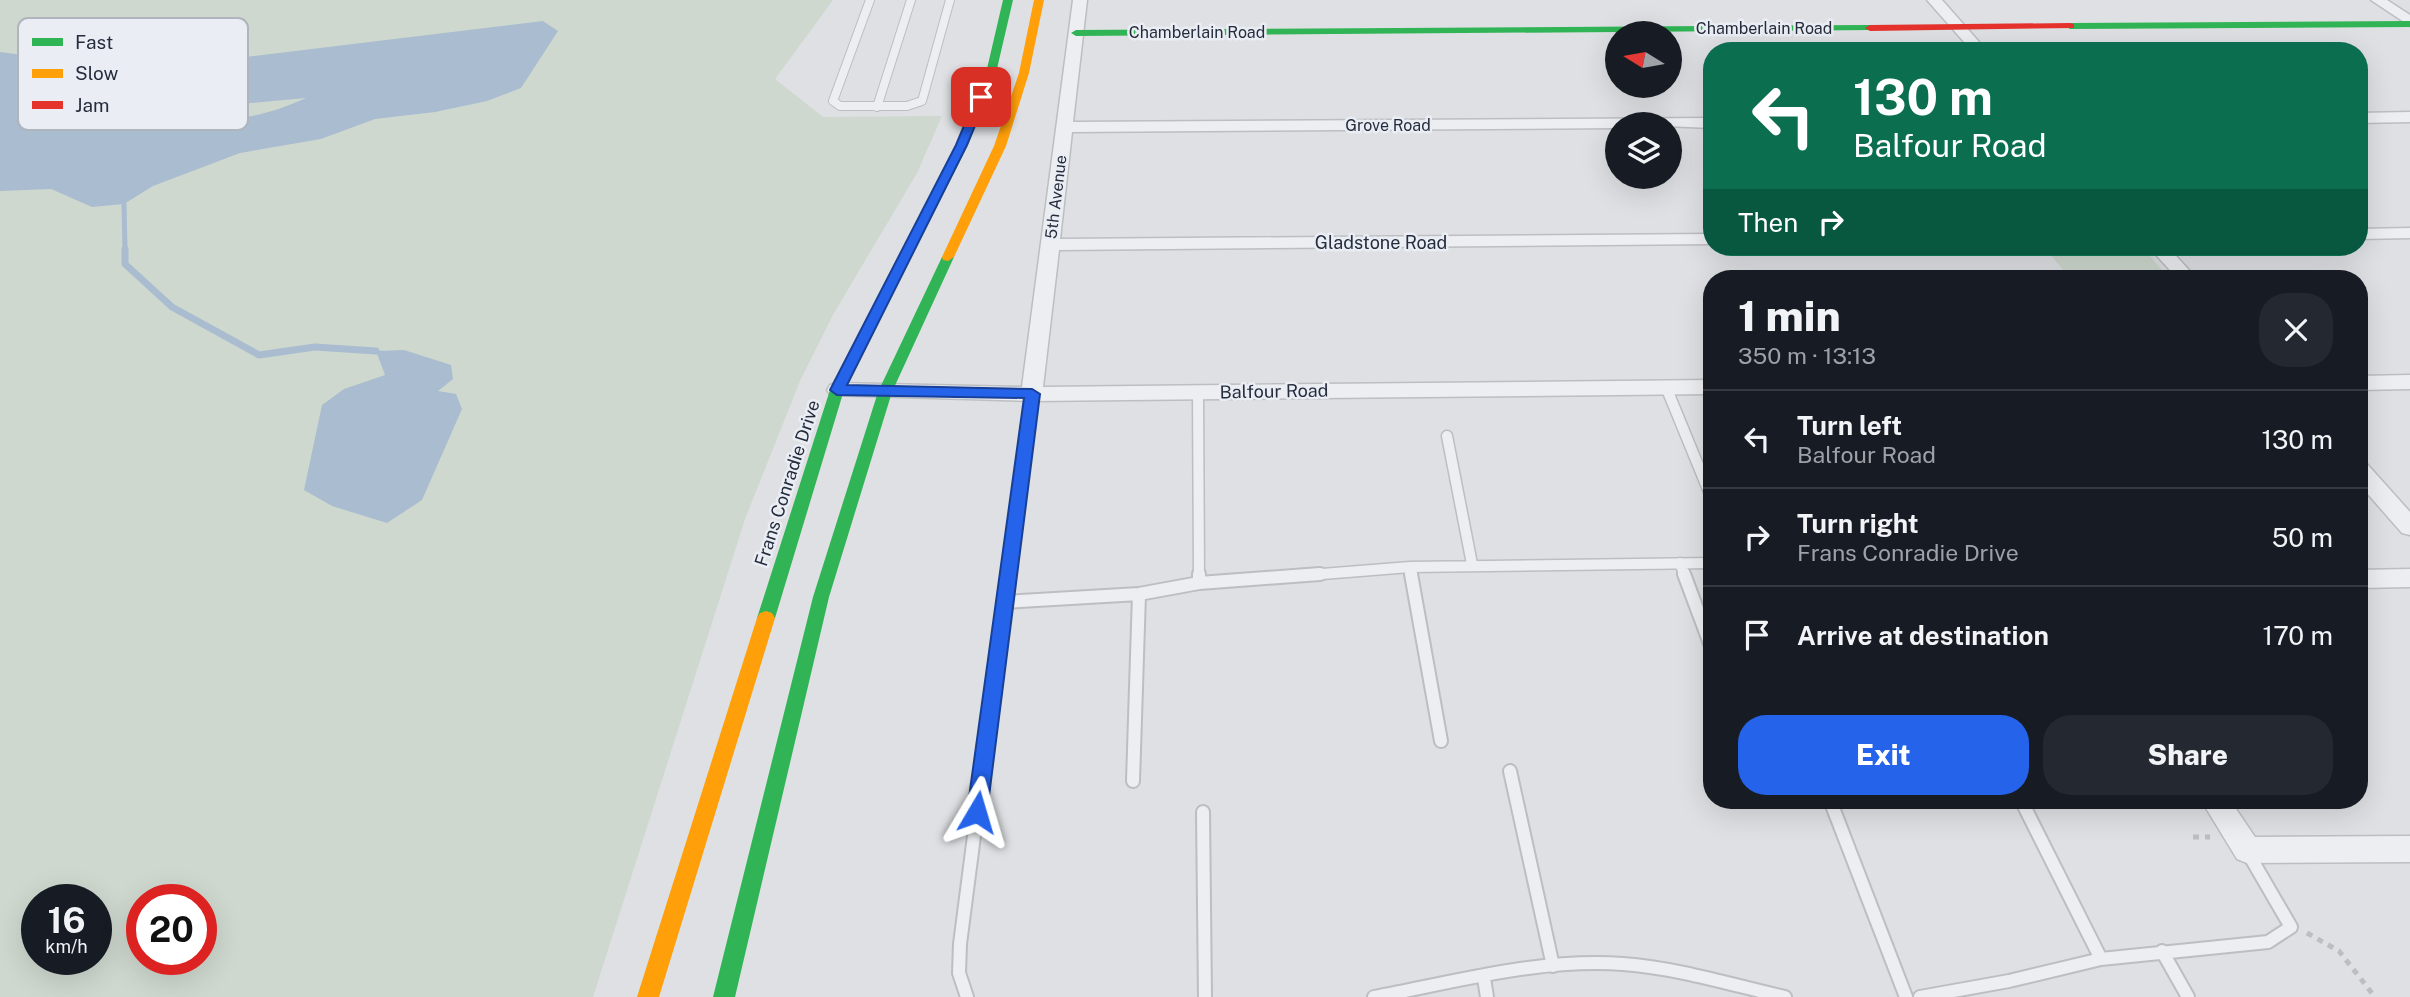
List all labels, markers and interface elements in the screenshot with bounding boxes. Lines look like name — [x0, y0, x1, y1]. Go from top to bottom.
legend — [18, 18, 248, 130]
street label: Chamberlain Road — [1696, 19, 1832, 38]
north arrow — [1605, 21, 1682, 98]
map controls — [1605, 21, 1682, 189]
street label: Chamberlain Road — [1129, 23, 1265, 42]
text: Fast — [75, 31, 113, 53]
text: Slow — [75, 62, 119, 84]
pin — [951, 67, 1011, 127]
text: 130 m — [1853, 68, 1993, 126]
icon: left — [1738, 70, 1829, 161]
icon: arrive — [962, 78, 1000, 116]
text: Jam — [75, 94, 109, 116]
button: layers — [1605, 112, 1682, 189]
street label: Grove Road — [1345, 116, 1431, 135]
text: Balfour Road — [1853, 127, 2046, 164]
street label: 5th Avenue — [1041, 154, 1071, 240]
icon: right — [1812, 203, 1850, 241]
text: Then — [1738, 207, 1798, 238]
street label: Gladstone Road — [1315, 232, 1447, 253]
text: 1 min — [1738, 291, 1841, 340]
button: close — [2259, 293, 2333, 367]
text: 350 m · 13:13 — [1738, 342, 1876, 369]
street label: Balfour Road — [1219, 380, 1329, 402]
street label: Frans Conradie Drive — [750, 397, 824, 569]
text: Turn left — [1797, 410, 1902, 441]
icon: left — [1738, 420, 1776, 458]
text: 130 m — [2261, 424, 2333, 455]
text: Balfour Road — [1797, 441, 1936, 468]
text: Turn right — [1797, 508, 1919, 539]
icon: right — [1738, 518, 1776, 556]
text: 50 m — [2272, 522, 2333, 553]
text: Frans Conradie Drive — [1797, 539, 2019, 566]
icon: arrive — [1738, 616, 1776, 654]
text: Arrive at destination — [1797, 620, 2049, 651]
text: 170 m — [2263, 620, 2333, 651]
button: Exit — [1738, 715, 2029, 795]
button: Share — [2043, 715, 2333, 795]
position arrow — [940, 775, 1014, 849]
speed limit sign: 20 — [126, 884, 217, 975]
text: 16 — [47, 900, 86, 941]
text: km/h — [45, 936, 88, 957]

